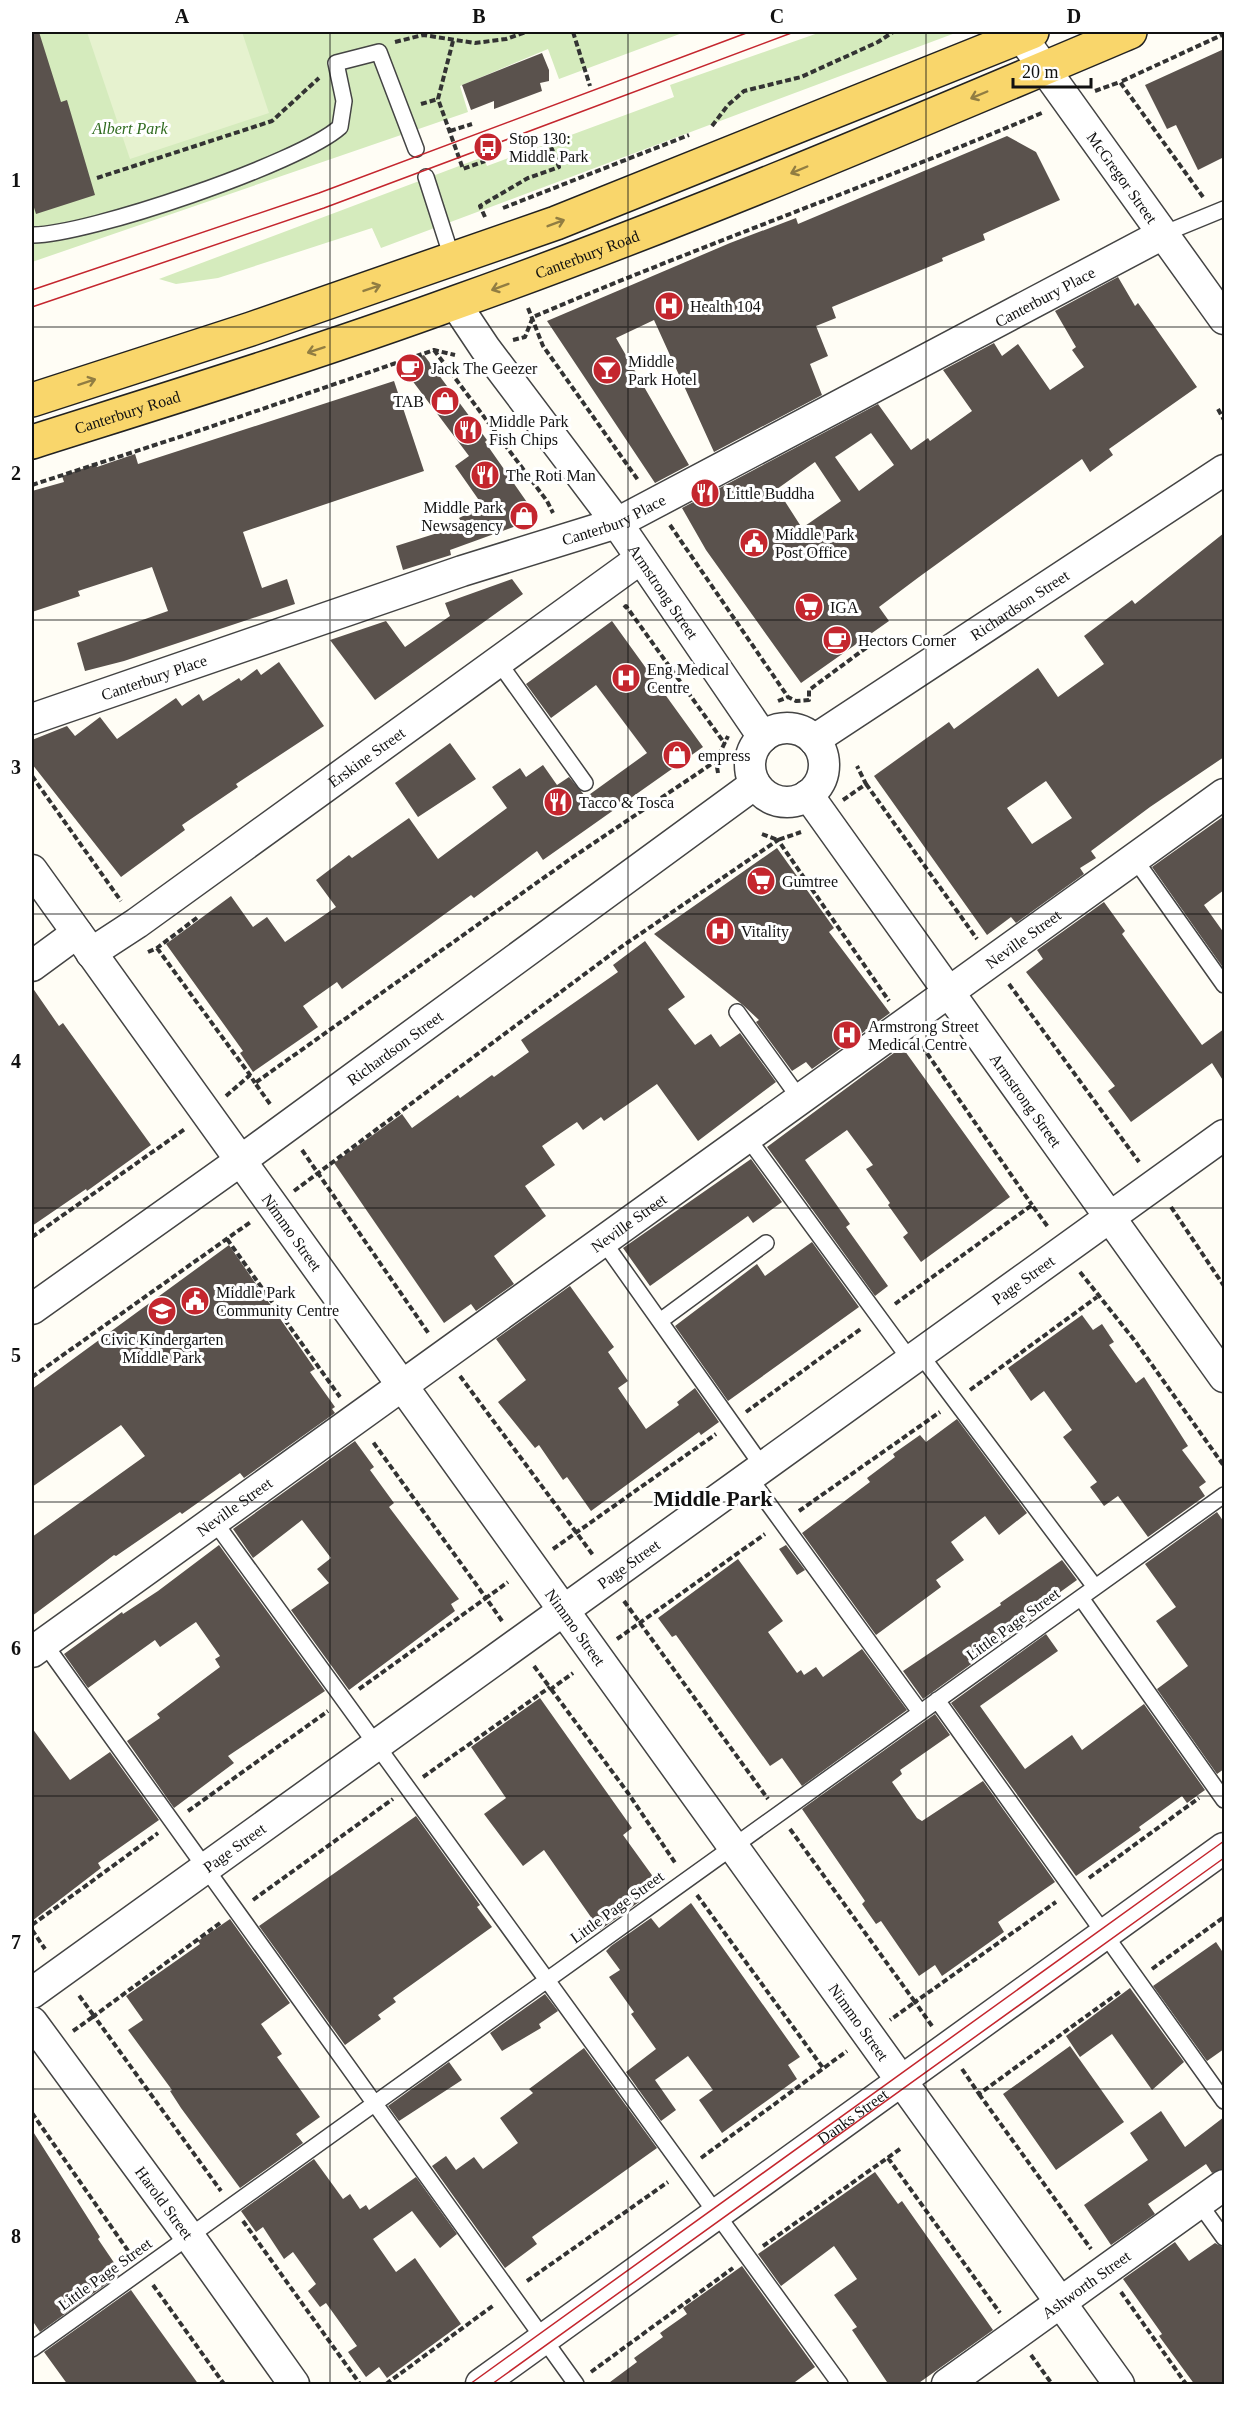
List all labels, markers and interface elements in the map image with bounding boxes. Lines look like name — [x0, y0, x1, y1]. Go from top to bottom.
text: A — [175, 5, 190, 27]
text: B — [472, 5, 486, 27]
text: C — [770, 5, 784, 27]
text: D — [1067, 5, 1081, 27]
scale bar — [1013, 51, 1091, 89]
text: 20 m — [1022, 62, 1059, 82]
one-way arrow — [971, 90, 989, 101]
park label: Albert Park — [91, 120, 168, 137]
street label: McGregor Street — [1084, 129, 1161, 227]
place label: Stop 130: Middle Park — [509, 130, 589, 165]
bus stop icon: Stop 130: Middle Park — [472, 131, 504, 163]
one-way arrow — [790, 165, 809, 176]
text: 1 — [11, 169, 21, 191]
one-way arrow — [546, 217, 565, 228]
street label: Canterbury Road — [533, 227, 641, 281]
street label: Canterbury Place — [992, 263, 1098, 330]
one-way arrow — [362, 282, 381, 293]
one-way arrow — [491, 282, 510, 293]
hospital icon: Health 104 — [653, 290, 685, 322]
place label: Health 104 — [690, 298, 761, 315]
one-way arrow — [307, 345, 326, 356]
cafe icon: Jack The Geezer — [394, 352, 426, 384]
place label: Middle Park Hotel — [628, 353, 697, 388]
bar icon: Middle Park Hotel — [591, 354, 623, 386]
place label: Jack The Geezer — [431, 360, 538, 377]
one-way arrow — [77, 376, 96, 387]
shop icon: TAB — [429, 385, 461, 417]
street label: Canterbury Road — [72, 387, 182, 437]
place label: TAB — [393, 393, 424, 410]
place label: Middle Park Fish Chips — [489, 413, 569, 449]
restaurant icon: Middle Park Fish Chips — [452, 414, 484, 446]
restaurant icon: The Roti Man — [469, 459, 501, 491]
text: 2 — [11, 462, 21, 484]
place label: The Roti Man — [506, 467, 596, 484]
restaurant icon: Little Buddha — [689, 477, 721, 509]
place label: Little Buddha — [726, 485, 814, 502]
street label: Canterbury Place — [560, 491, 668, 548]
place label: Middle Park Newsagency — [421, 499, 503, 535]
shop icon: Middle Park Newsagency — [508, 500, 540, 532]
place label: Middle Park Post Office — [775, 526, 855, 561]
public building icon: Middle Park Post Office — [738, 527, 770, 559]
street label: Armstrong Street — [625, 541, 702, 642]
street label: Richardson Street — [967, 566, 1072, 643]
supermarket icon: IGA — [793, 591, 825, 623]
place label: IGA — [830, 599, 859, 616]
cafe icon: Hectors Corner — [821, 624, 853, 656]
place label: Hectors Corner — [858, 632, 957, 649]
street label: Canterbury Place — [99, 651, 209, 703]
place label: Eng Medical Centre — [647, 661, 730, 696]
hospital icon: Eng Medical Centre — [610, 662, 642, 694]
street label: Erskine Street — [325, 723, 408, 790]
shop icon: empress — [661, 739, 693, 771]
place label: empress — [698, 747, 750, 765]
text: 3 — [11, 756, 21, 778]
restaurant icon: Tacco & Tosca — [542, 786, 574, 818]
place label: Tacco & Tosca — [579, 794, 674, 811]
supermarket icon: Gumtree — [745, 865, 777, 897]
place label: Gumtree — [782, 873, 838, 890]
street label: Neville Street — [982, 906, 1064, 971]
hospital icon: Vitality — [704, 915, 736, 947]
place label: Vitality — [741, 923, 789, 941]
street label: Richardson Street — [344, 1007, 446, 1088]
place label: Armstrong Street Medical Centre — [868, 1018, 979, 1053]
hospital icon: Armstrong Street Medical Centre — [831, 1019, 863, 1051]
text: 4 — [11, 1050, 21, 1072]
street label: Armstrong Street — [987, 1050, 1065, 1151]
street label: Neville Street — [588, 1190, 670, 1255]
street label: Nimmo Street — [259, 1191, 326, 1274]
street label: Page Street — [989, 1251, 1058, 1308]
place label: Middle Park Community Centre — [216, 1284, 339, 1320]
public building icon: Middle Park Community Centre — [179, 1285, 211, 1317]
school or university icon: Civic Kindergarten Middle Park — [146, 1295, 178, 1327]
place label: Civic Kindergarten Middle Park — [101, 1331, 223, 1366]
text: 5 — [11, 1344, 21, 1366]
street label: Neville Street — [193, 1473, 275, 1539]
district label: Middle Park — [653, 1486, 773, 1511]
street label: Page Street — [594, 1535, 663, 1592]
street label: Little Page Street — [963, 1584, 1064, 1664]
street label: Nimmo Street — [542, 1585, 609, 1669]
text: 6 — [11, 1637, 21, 1659]
street label: Page Street — [200, 1819, 269, 1876]
street label: Little Page Street — [567, 1867, 668, 1947]
text: 7 — [11, 1931, 21, 1953]
street label: Nimmo Street — [826, 1980, 893, 2064]
street label: Danks Street — [814, 2085, 891, 2147]
street label: Harold Street — [132, 2163, 197, 2243]
text: 8 — [11, 2225, 21, 2247]
street label: Little Page Street — [55, 2234, 156, 2314]
street label: Ashworth Street — [1038, 2247, 1134, 2322]

